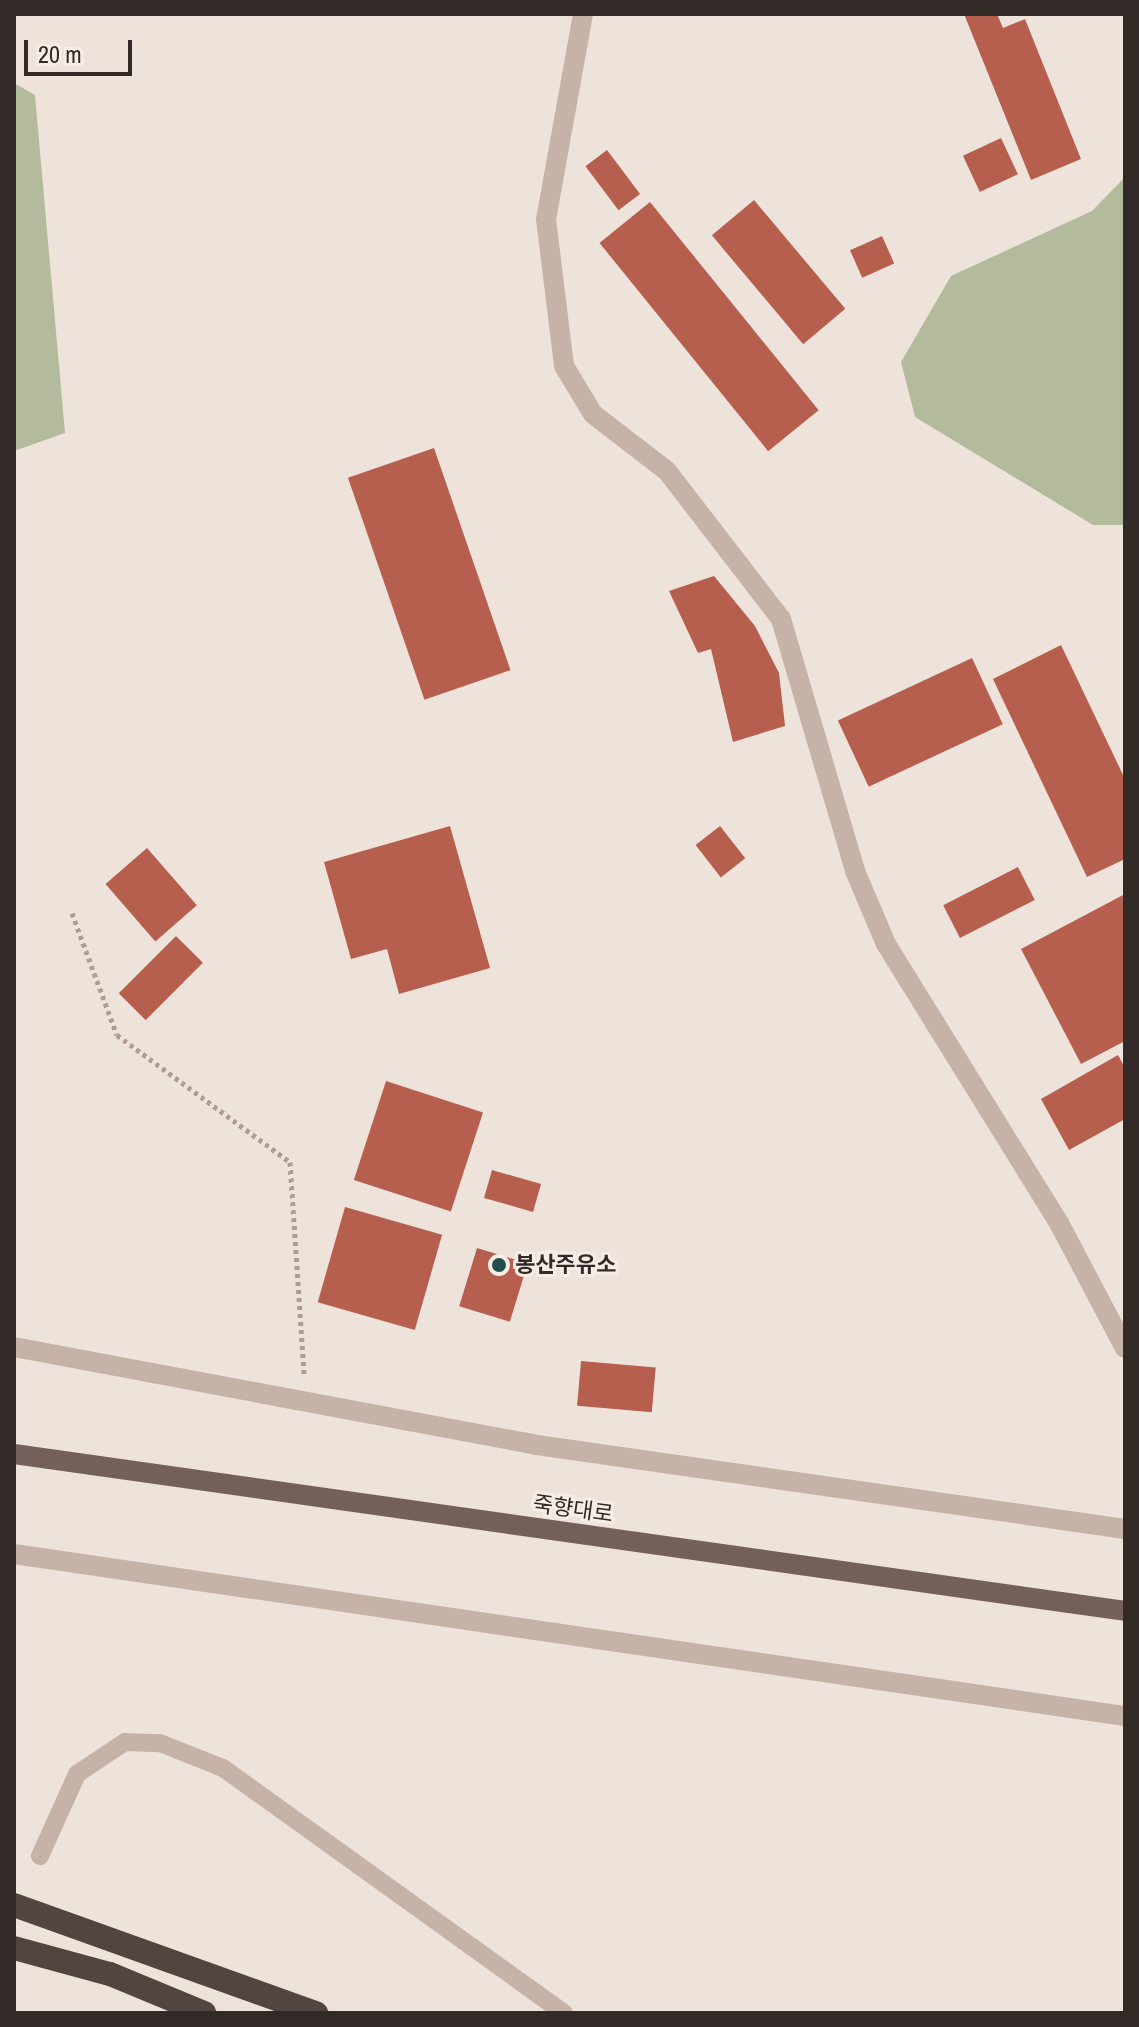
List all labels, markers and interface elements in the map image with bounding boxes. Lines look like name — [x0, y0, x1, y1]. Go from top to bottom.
scale bar — [28, 24, 136, 74]
text: 20 m — [38, 38, 82, 70]
place label: 봉산주유소 — [515, 1252, 616, 1278]
marker: 봉산주유소 — [490, 1256, 508, 1274]
street label: 죽향대로 — [531, 1490, 615, 1528]

